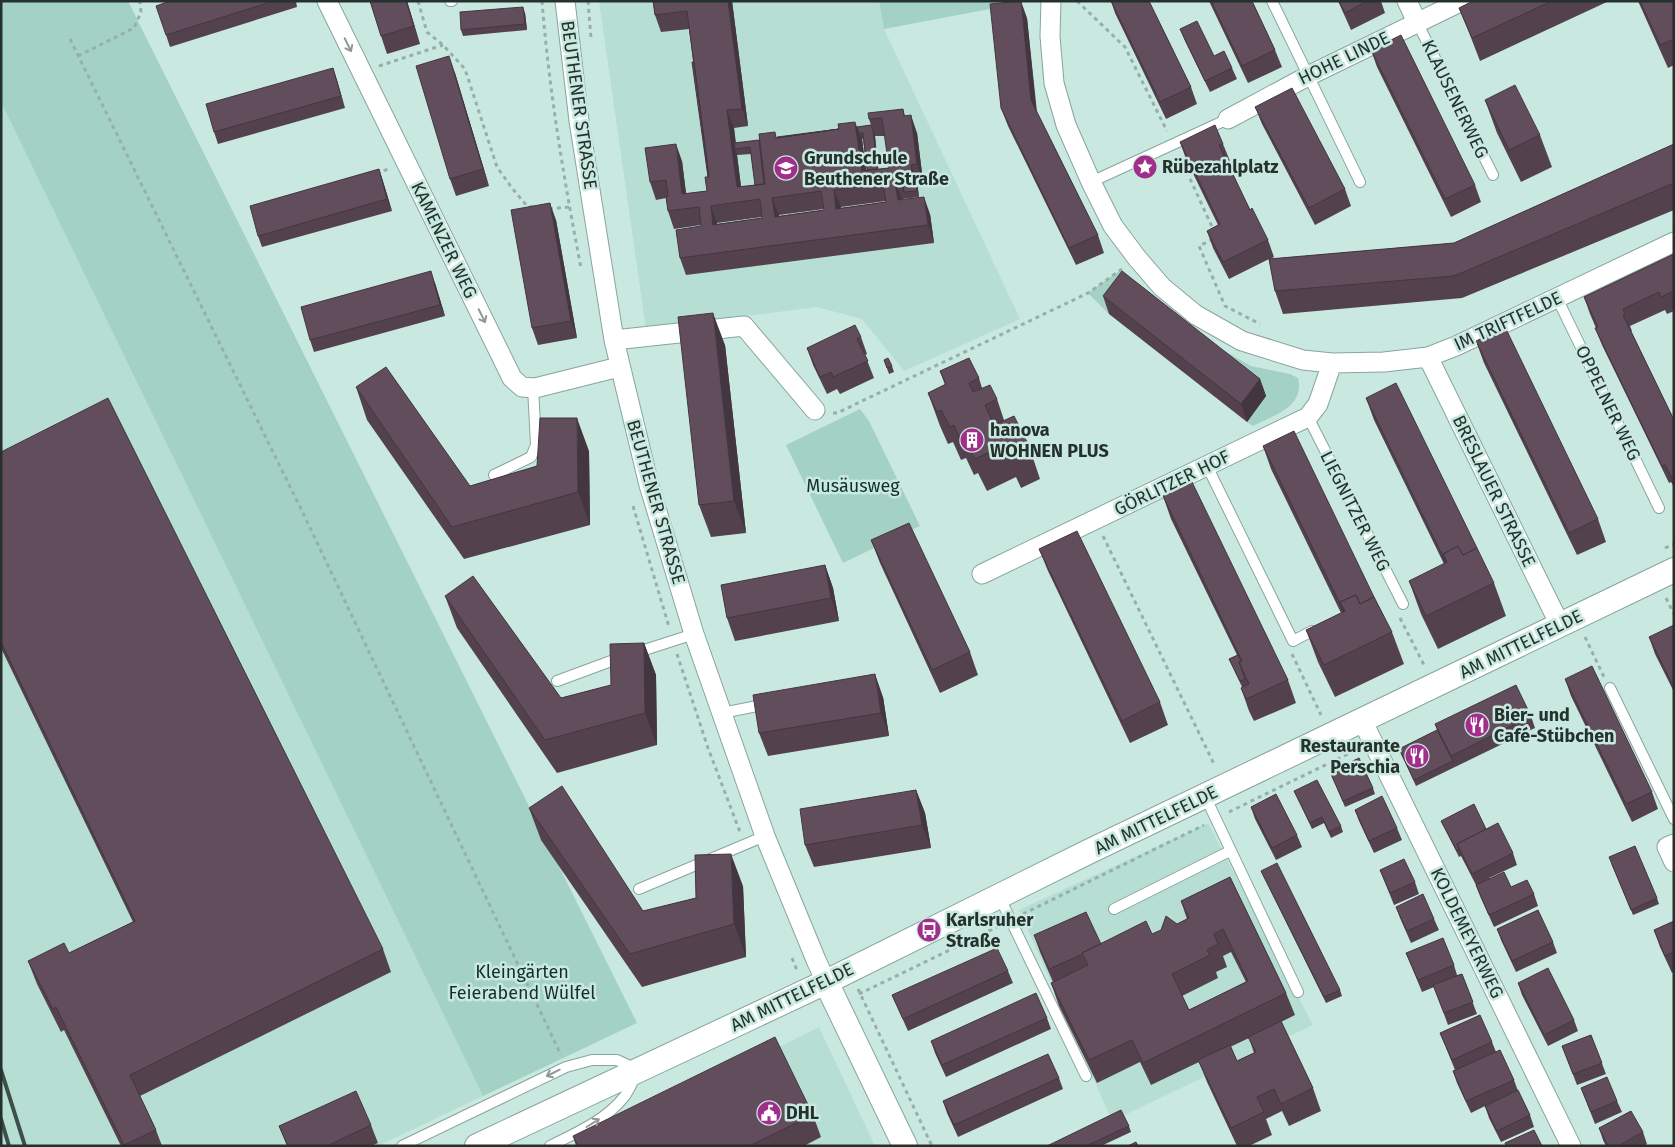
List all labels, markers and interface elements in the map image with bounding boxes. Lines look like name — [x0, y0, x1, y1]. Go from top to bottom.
street label: BEUTHENER STRASSE — [556, 19, 602, 191]
street label: HOHE LINDE — [1295, 26, 1393, 90]
street label: KLAUSENERWEG — [1417, 36, 1493, 162]
one-way arrow — [344, 37, 353, 52]
place label: Grundschule Beuthener Straße — [804, 147, 949, 190]
place icon: Rübezahlplatz — [1132, 154, 1158, 180]
school or university icon: Grundschule Beuthener Straße — [773, 155, 799, 181]
place label: Rübezahlplatz — [1162, 156, 1279, 178]
street label: KAMENZER WEG — [406, 178, 482, 302]
street label: IM TRIFTFELDE — [1451, 286, 1565, 356]
one-way arrow — [477, 309, 487, 324]
street label: OPPELNER WEG — [1571, 342, 1645, 464]
street label: BRESLAUER STRASSE — [1448, 411, 1540, 571]
street label: BEUTHENER STRASSE — [622, 417, 690, 587]
place label: hanova WOHNEN PLUS — [990, 419, 1109, 462]
building icon: hanova WOHNEN PLUS — [959, 427, 985, 453]
street label: GÖRLITZER HOF — [1110, 445, 1234, 521]
street label: LIEGNITZER WEG — [1315, 447, 1395, 575]
park label: Musäusweg — [806, 475, 900, 497]
street label: AM MITTELFELDE — [1456, 605, 1586, 683]
place label: Bier- und Café-Stübchen — [1494, 704, 1614, 747]
restaurant icon: Bier- und Café-Stübchen — [1464, 712, 1490, 738]
place label: Restaurante Perschia — [1300, 735, 1400, 778]
restaurant icon: Restaurante Perschia — [1404, 743, 1430, 769]
street label: AM MITTELFELDE — [1091, 781, 1221, 859]
street label: KOLDEMEYERWEG — [1426, 864, 1508, 1002]
place label: Karlsruher Straße — [946, 909, 1034, 952]
bus stop icon: Karlsruher Straße — [916, 917, 942, 943]
street label: AM MITTELFELDE — [727, 958, 857, 1036]
park label: Kleingärten Feierabend Wülfel — [449, 961, 595, 1004]
one-way arrow — [545, 1069, 560, 1079]
public building icon: DHL — [756, 1100, 782, 1126]
place label: DHL — [786, 1102, 819, 1124]
one-way arrow — [585, 1117, 599, 1127]

